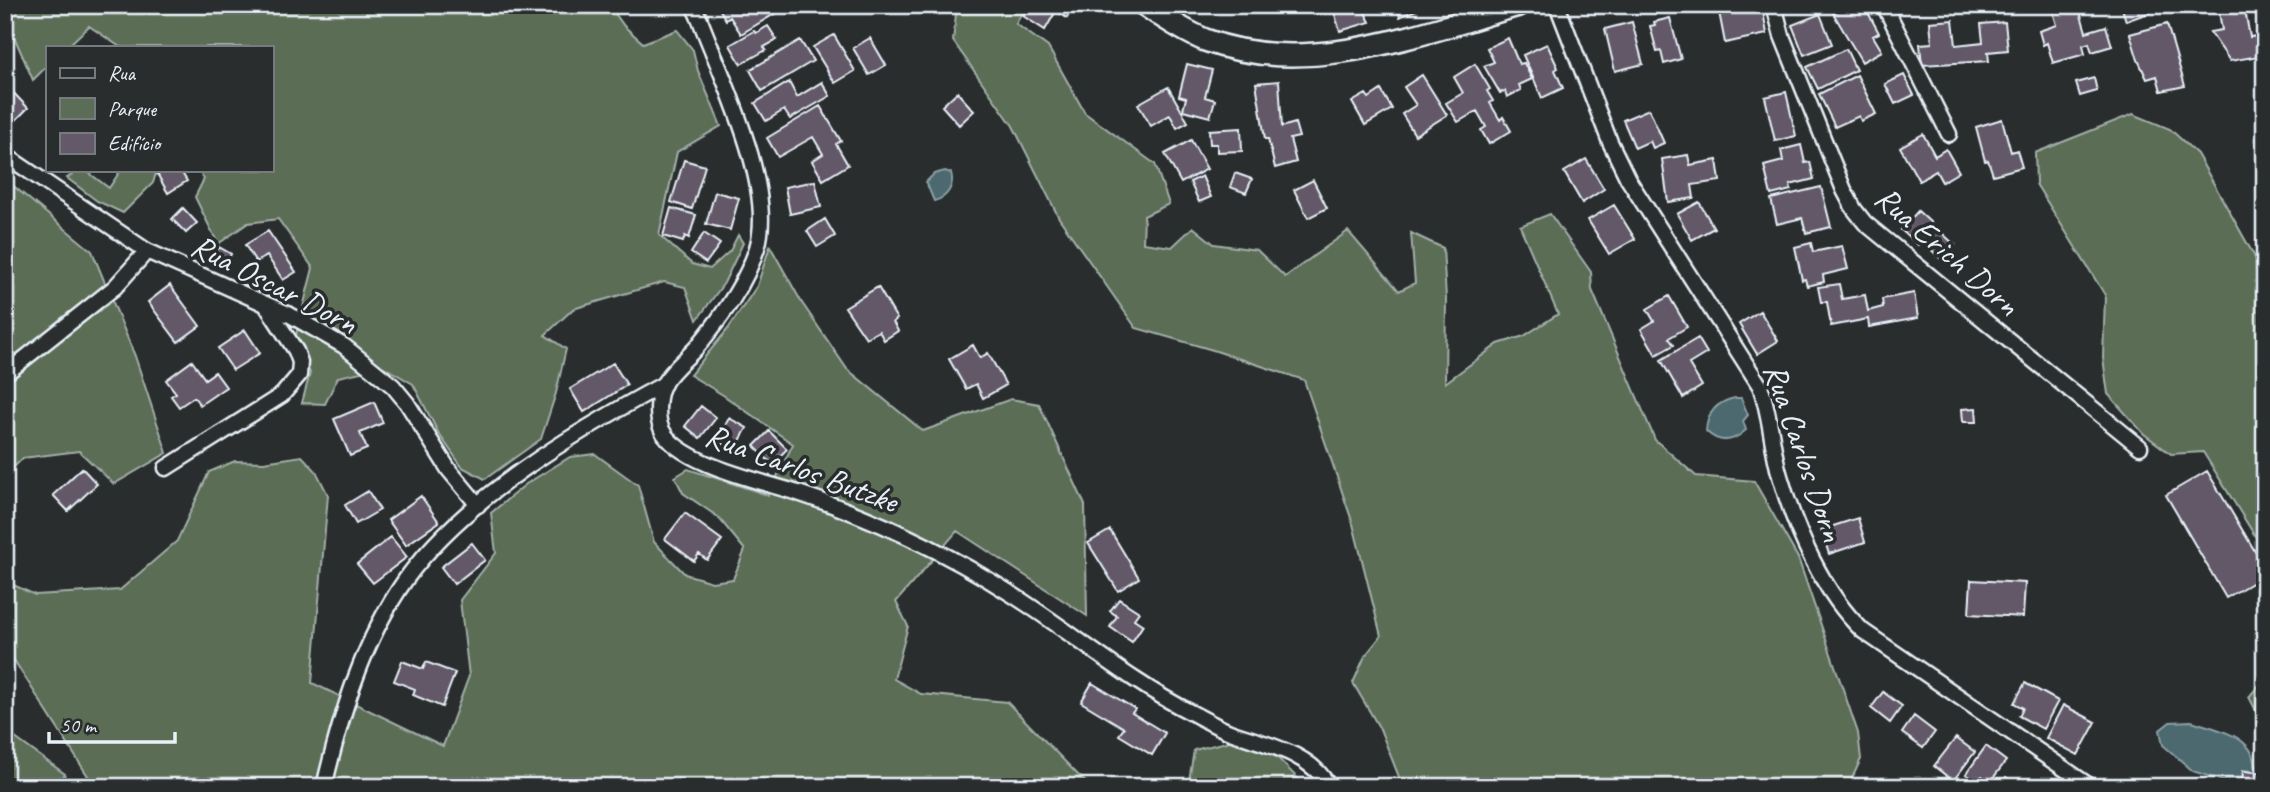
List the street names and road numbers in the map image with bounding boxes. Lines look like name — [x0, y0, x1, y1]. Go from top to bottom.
street label: Rua Erich Dorn — [1866, 177, 2028, 325]
street label: Rua Oscar Dorn — [184, 224, 365, 344]
street label: Rua Carlos Dorn — [1754, 358, 1854, 547]
street label: Rua Carlos Butzke — [700, 414, 906, 523]

